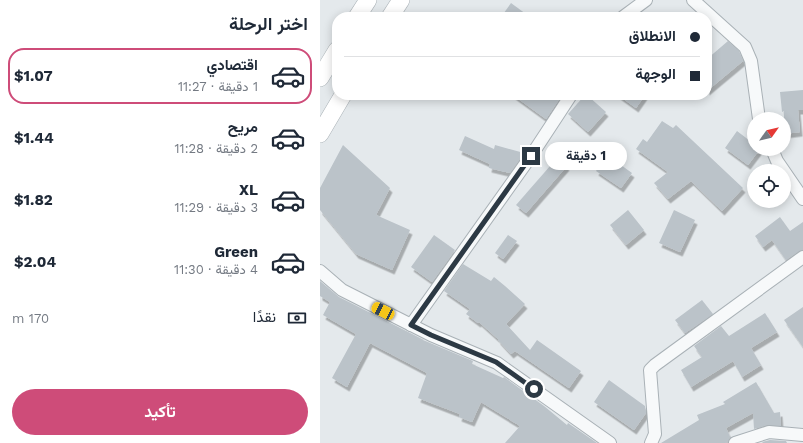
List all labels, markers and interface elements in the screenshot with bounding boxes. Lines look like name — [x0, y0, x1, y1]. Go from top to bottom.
text: اختر الرحلة — [229, 13, 308, 34]
text: الانطلاق — [629, 27, 676, 45]
text: اقتصادي — [206, 56, 258, 74]
icon: car — [270, 58, 306, 94]
text: الوجهة — [635, 65, 676, 83]
text: $1.07 — [14, 67, 53, 85]
text: 1 دقيقة · 11:27 — [178, 79, 258, 94]
north arrow — [747, 112, 791, 156]
map controls — [747, 112, 791, 208]
text: مريح — [228, 118, 258, 136]
icon: car — [270, 120, 306, 156]
text: $1.44 — [14, 129, 54, 147]
text: 2 دقيقة · 11:28 — [175, 141, 258, 156]
callout: 1 دقيقة — [545, 142, 627, 170]
route end — [522, 147, 540, 165]
text: 1 دقيقة — [566, 148, 606, 163]
button: locate — [747, 164, 791, 208]
text: XL — [239, 181, 258, 199]
icon: car — [270, 182, 306, 218]
text: $1.82 — [14, 191, 53, 209]
text: 3 دقيقة · 11:29 — [174, 200, 258, 215]
text: Green — [214, 243, 258, 261]
icon: car — [270, 244, 306, 280]
text: $2.04 — [14, 253, 56, 271]
text: 4 دقيقة · 11:30 — [174, 262, 258, 277]
car — [370, 300, 396, 322]
icon: cash — [286, 307, 308, 329]
text: نقدًا — [253, 308, 276, 326]
text: 170 m — [12, 311, 49, 326]
route start — [525, 380, 543, 398]
button: تأكيد — [12, 389, 308, 435]

